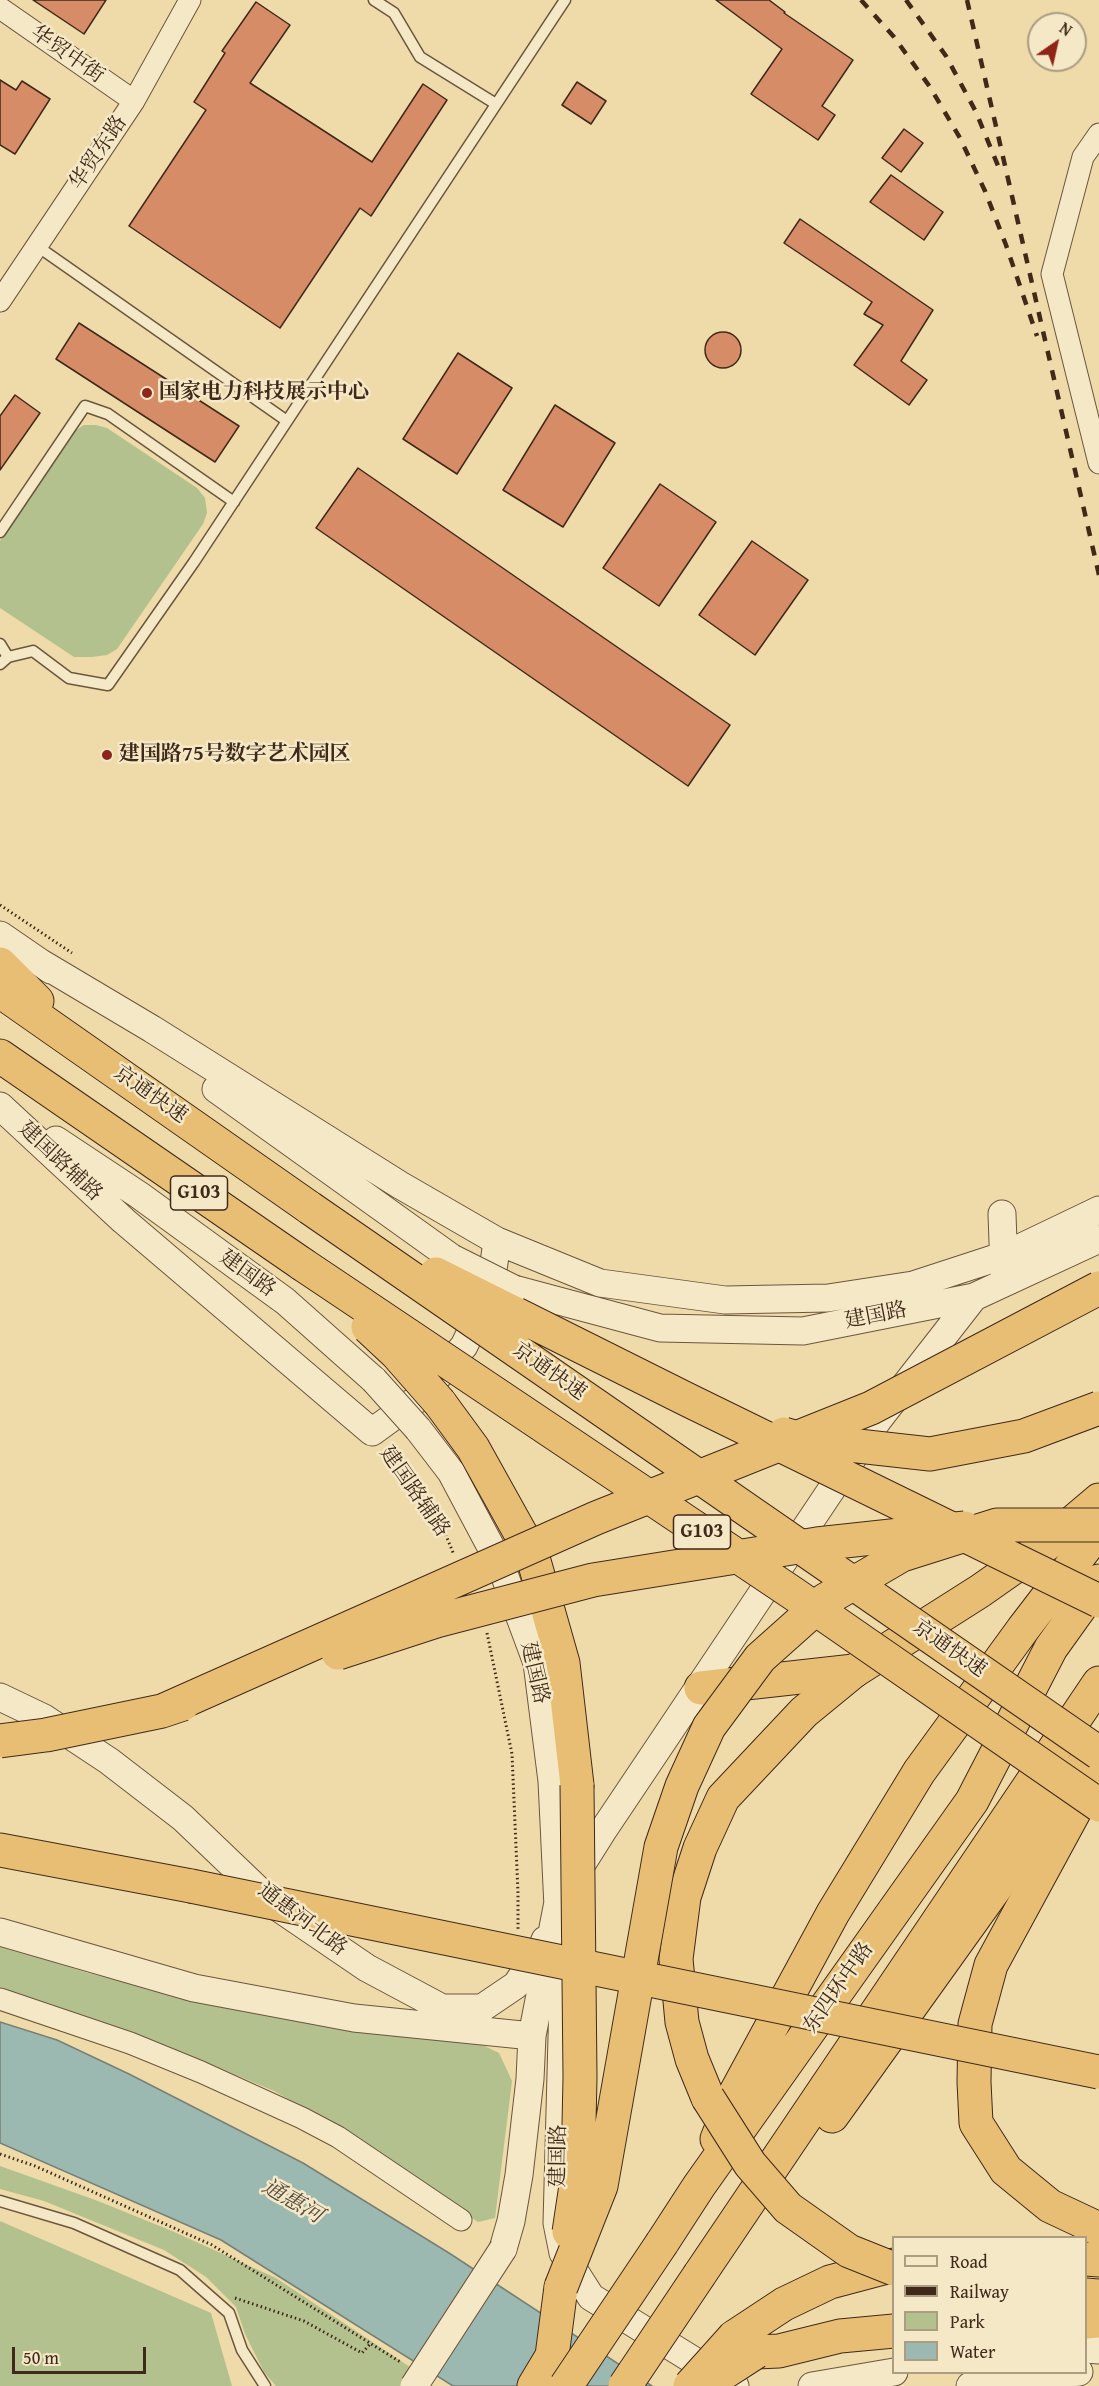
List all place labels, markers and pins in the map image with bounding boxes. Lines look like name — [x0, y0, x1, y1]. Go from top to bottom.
place label: 国家电力科技展示中心 — [159, 380, 369, 406]
marker: 国家电力科技展示中心 — [140, 386, 154, 400]
place label: 建国路75号数字艺术园区 — [119, 742, 351, 768]
marker: 建国路75号数字艺术园区 — [100, 748, 114, 762]

